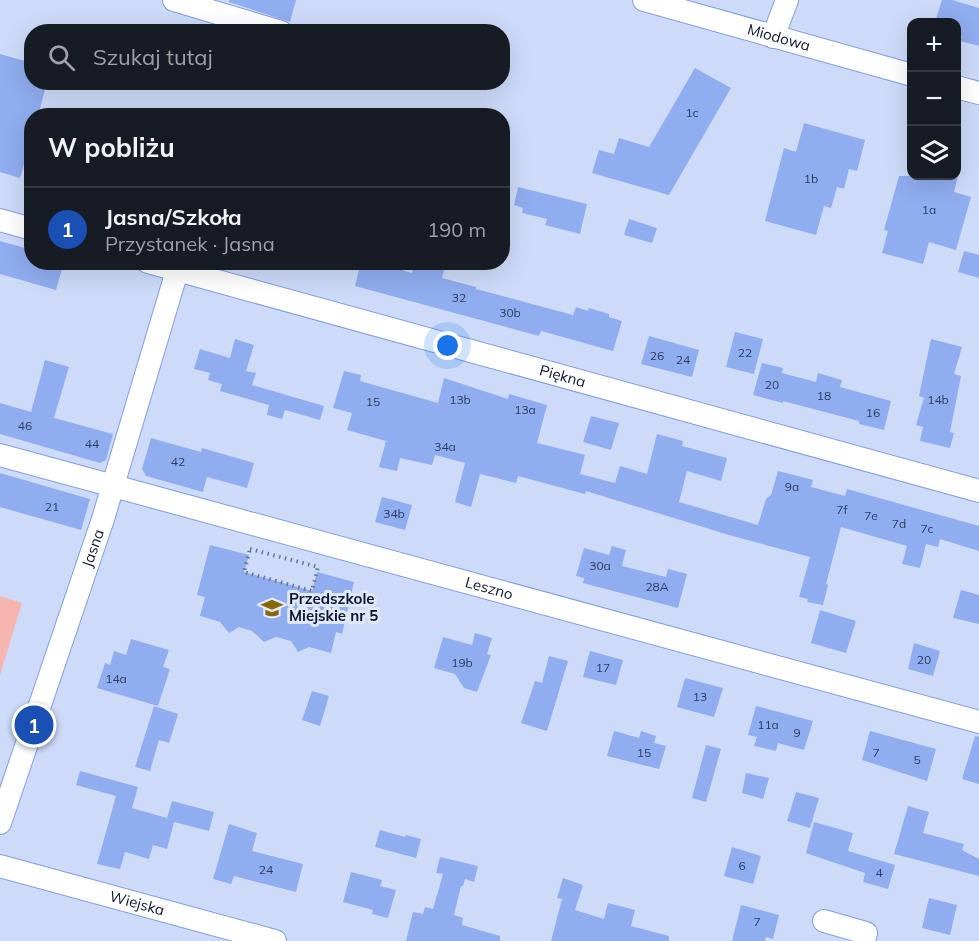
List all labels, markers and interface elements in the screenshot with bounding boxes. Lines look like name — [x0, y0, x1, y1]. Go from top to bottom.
map controls — [907, 18, 961, 180]
button: + — [907, 18, 961, 72]
street label: Miodowa — [745, 19, 813, 55]
search box — [24, 24, 510, 90]
icon: search — [45, 41, 78, 74]
text: Szukaj tutaj — [93, 43, 213, 71]
button: − — [907, 72, 961, 126]
house number: 1c — [685, 105, 699, 120]
button: layers — [907, 126, 961, 180]
text: W pobliżu — [48, 131, 175, 164]
house number: 1b — [804, 171, 818, 186]
house number: 1a — [922, 202, 936, 217]
text: Jasna/Szkoła — [105, 203, 242, 231]
text: 1 — [62, 217, 74, 242]
text: 190 m — [427, 217, 486, 242]
text: Przystanek · Jasna — [105, 231, 275, 256]
house number: 32 — [452, 290, 466, 305]
house number: 30b — [499, 305, 521, 320]
your location — [433, 331, 462, 360]
house number: 22 — [738, 345, 752, 360]
house number: 26 — [650, 348, 664, 363]
house number: 24 — [676, 352, 690, 367]
street label: Piękna — [537, 360, 588, 391]
house number: 20 — [765, 377, 779, 392]
house number: 18 — [817, 388, 831, 403]
house number: 13b — [449, 392, 471, 407]
house number: 14b — [927, 392, 949, 407]
house number: 15 — [366, 394, 380, 409]
house number: 13a — [514, 402, 536, 417]
house number: 16 — [866, 405, 880, 420]
house number: 46 — [18, 418, 32, 433]
house number: 44 — [85, 436, 99, 451]
house number: 34a — [434, 439, 456, 454]
house number: 42 — [171, 454, 185, 469]
house number: 9a — [785, 479, 799, 494]
house number: 21 — [45, 499, 59, 514]
house number: 7f — [836, 502, 849, 517]
house number: 34b — [383, 506, 405, 521]
house number: 7e — [864, 508, 878, 523]
house number: 7d — [892, 516, 906, 531]
house number: 7c — [920, 521, 934, 536]
street label: Jasna — [77, 527, 108, 570]
house number: 30a — [589, 558, 611, 573]
street label: Leszno — [463, 572, 515, 604]
house number: 28A — [645, 579, 669, 594]
place label: Przedszkole Miejskie nr 5 — [289, 589, 378, 625]
school or university icon: Przedszkole Miejskie nr 5 — [260, 596, 284, 620]
house number: 20 — [917, 652, 931, 667]
house number: 19b — [451, 655, 473, 670]
house number: 17 — [596, 660, 610, 675]
house number: 14a — [105, 671, 127, 686]
house number: 13 — [693, 689, 707, 704]
pin: 1 — [15, 702, 54, 748]
house number: 11a — [757, 717, 779, 732]
house number: 9 — [793, 725, 801, 740]
house number: 15 — [637, 745, 651, 760]
house number: 7 — [872, 745, 880, 760]
house number: 5 — [913, 752, 921, 767]
house number: 6 — [738, 858, 746, 873]
house number: 24 — [259, 862, 273, 877]
house number: 4 — [875, 865, 883, 880]
street label: Wiejska — [108, 886, 167, 919]
house number: 7 — [753, 914, 761, 929]

